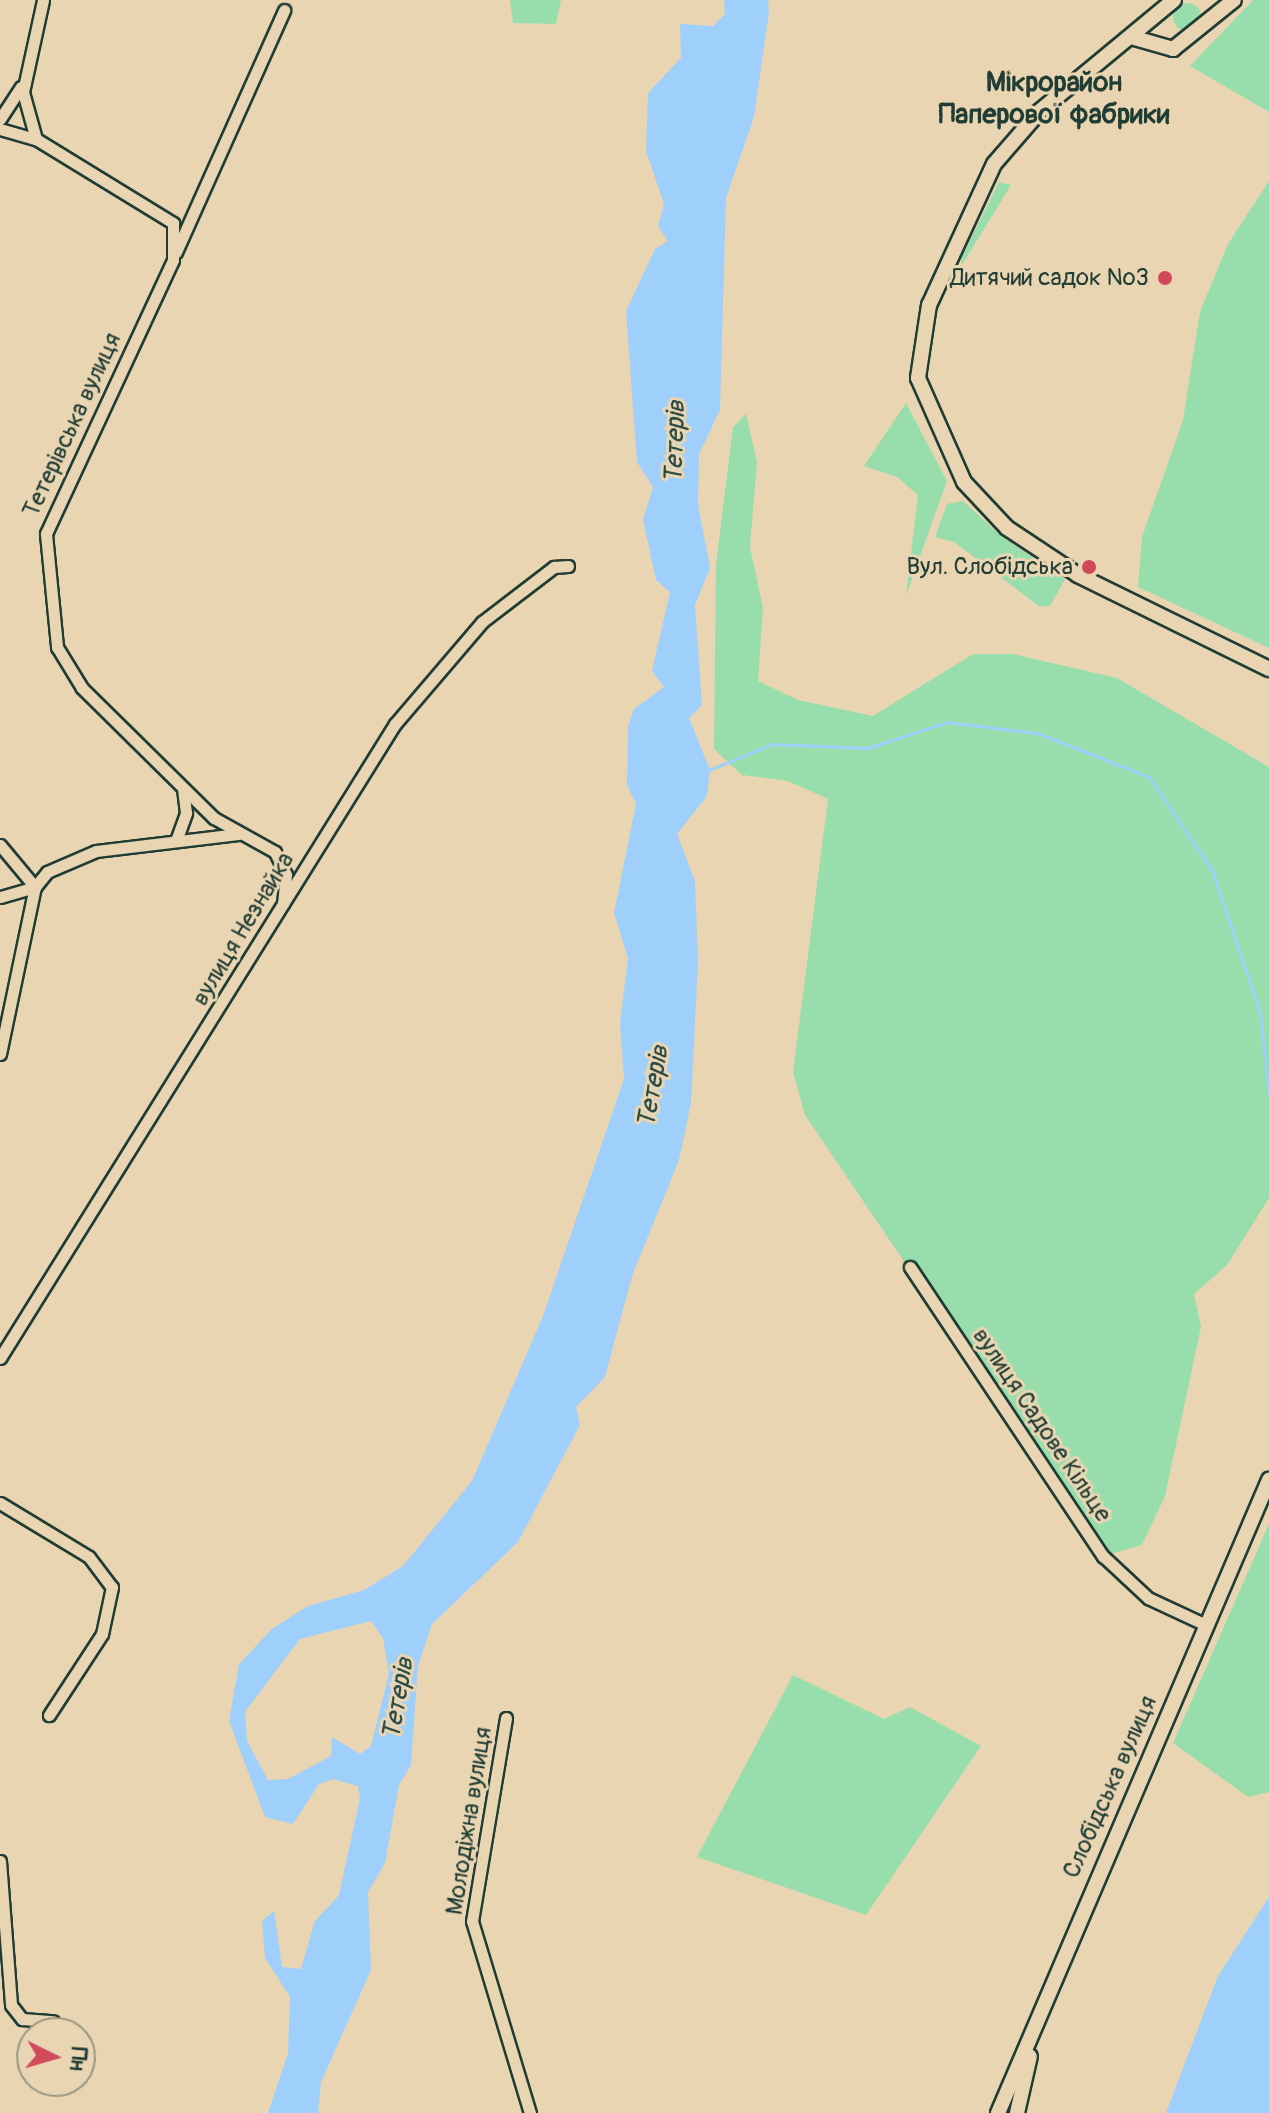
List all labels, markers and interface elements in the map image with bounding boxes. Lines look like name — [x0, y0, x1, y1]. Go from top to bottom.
district label: Мікрорайон Паперової фабрики — [938, 66, 1170, 132]
place label: Дитячий садок №3 — [950, 264, 1149, 292]
marker: Дитячий садок №3 — [1156, 269, 1174, 287]
street label: Тетерівська вулиця — [17, 328, 127, 522]
water label: Тетерів — [659, 400, 693, 484]
place label: Вул. Слобідська — [907, 553, 1073, 581]
marker: Вул. Слобідська — [1080, 558, 1098, 576]
street label: вулиця Незнайка — [186, 847, 300, 1011]
water label: Тетерів — [631, 1044, 677, 1130]
street label: вулиця Садове Кільце — [966, 1323, 1118, 1527]
water label: Тетерів — [376, 1656, 422, 1742]
street label: Слобідська вулиця — [1057, 1691, 1163, 1883]
street label: Молодіжна вулиця — [440, 1725, 498, 1917]
north arrow — [16, 2017, 96, 2097]
text: Пн — [63, 2046, 93, 2072]

